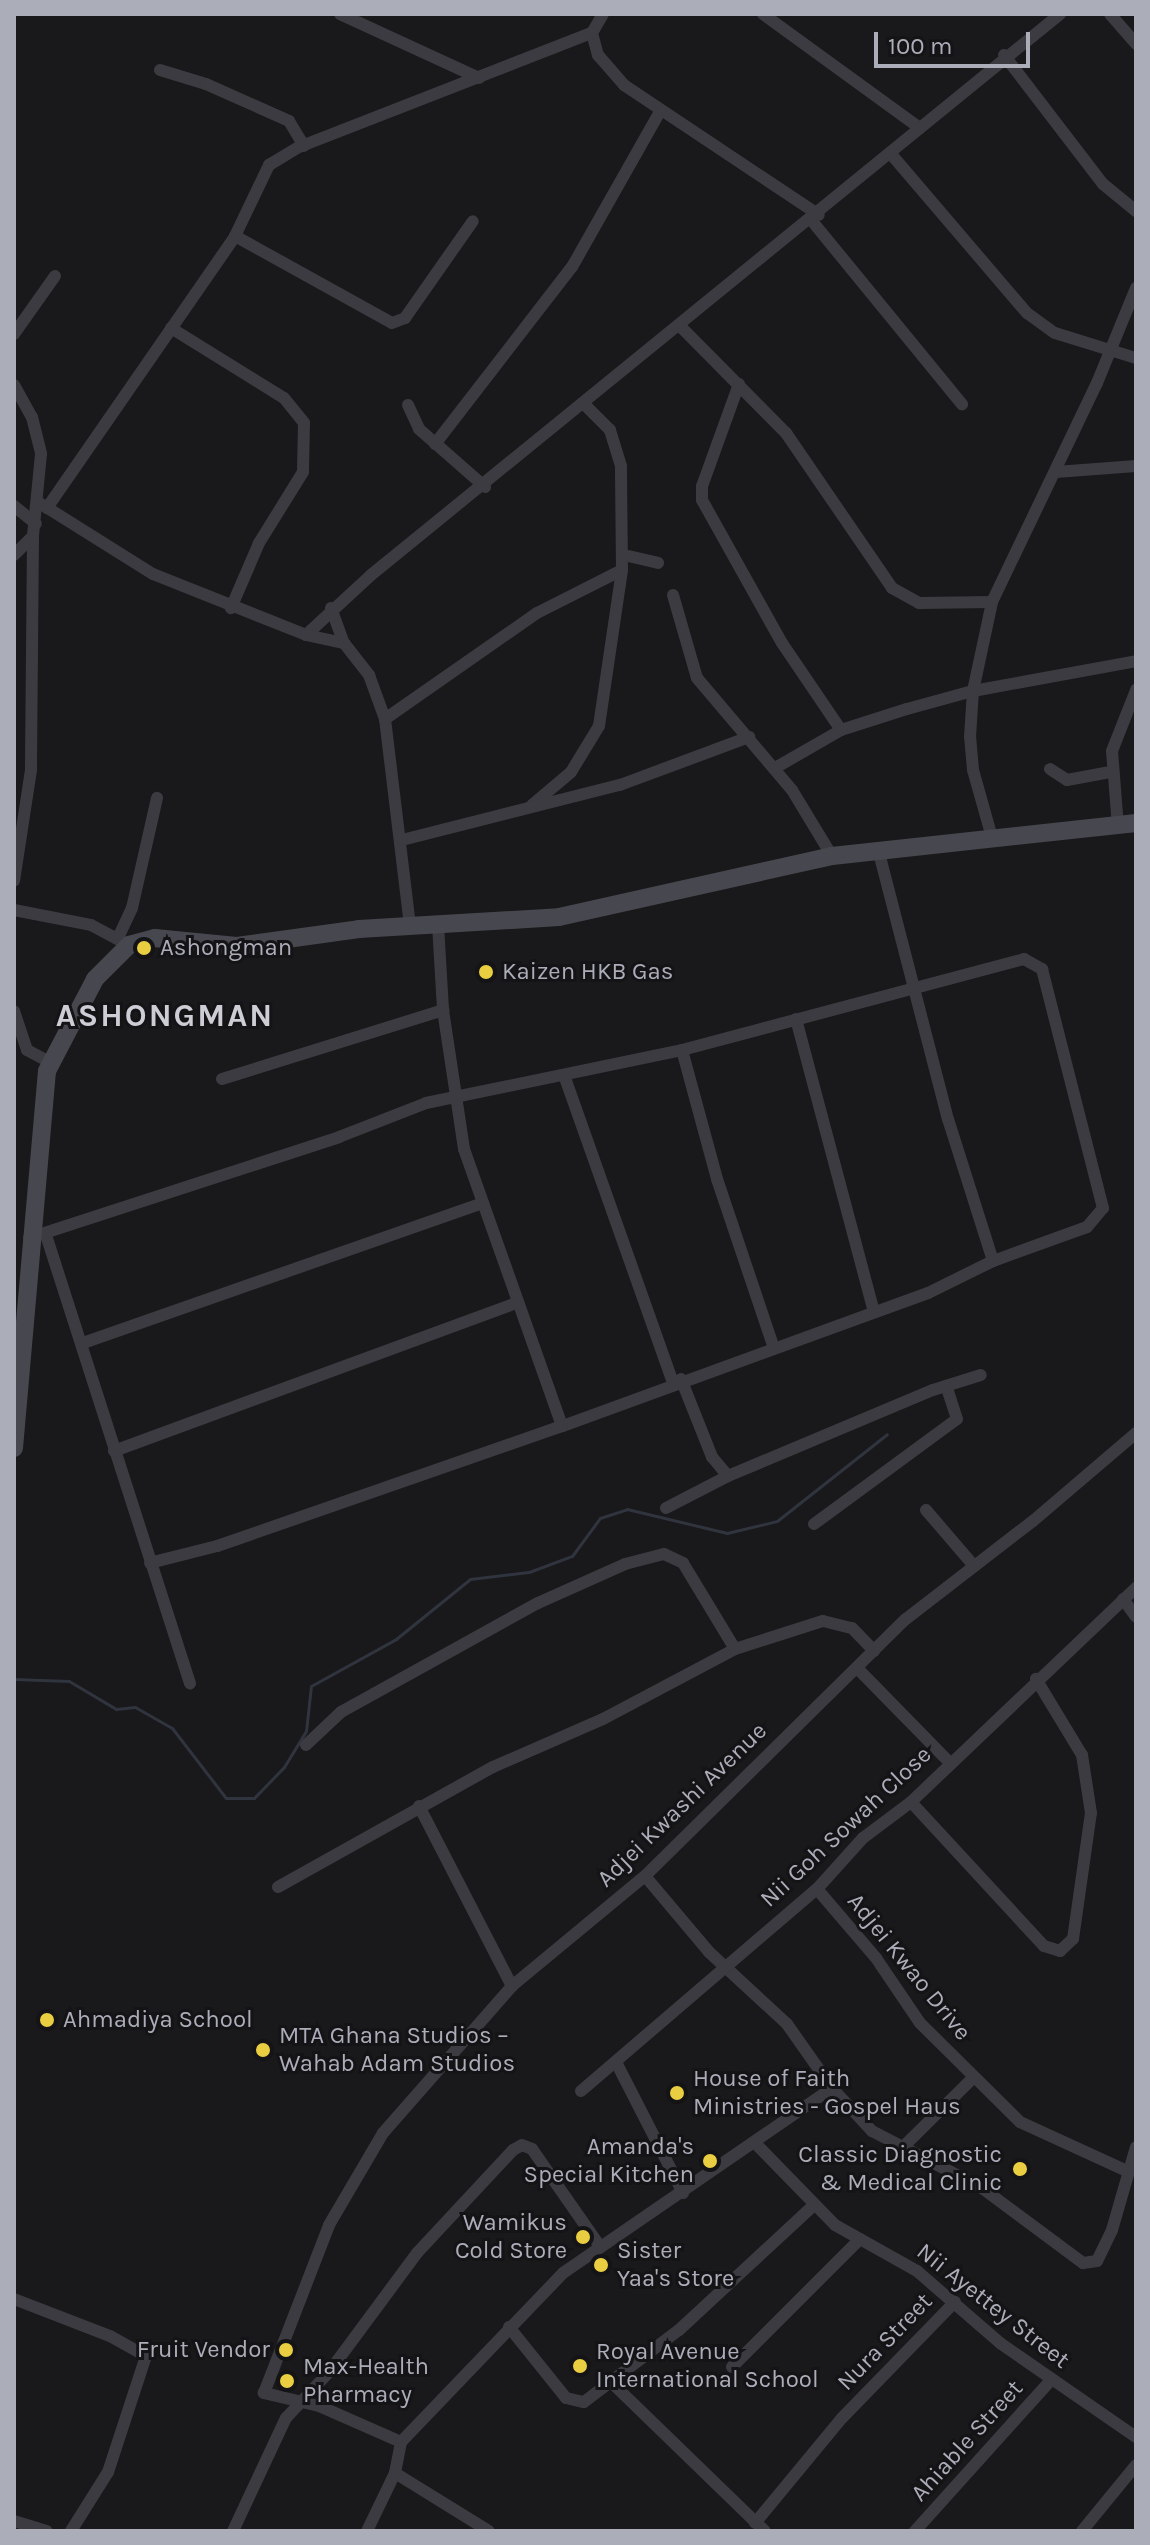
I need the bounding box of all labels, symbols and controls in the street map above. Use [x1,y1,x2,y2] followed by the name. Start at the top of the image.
[878,16,1034,66] scale bar
[888,32,953,60] text: 100 m
[160,934,292,962] place label: Ashongman
[135,939,153,957] marker: Ashongman
[502,958,673,986] place label: Kaizen HKB Gas
[477,963,495,981] marker: Kaizen HKB Gas
[56,997,274,1035] district label: ASHONGMAN
[591,1717,773,1893] street label: Adjei Kwashi Avenue
[755,1740,937,1914] street label: Nii Goh Sowah Close
[841,1888,977,2046] street label: Adjei Kwao Drive
[63,2006,253,2034] place label: Ahmadiya School
[38,2011,56,2029] marker: Ahmadiya School
[279,2022,515,2078] place label: MTA Ghana Studios – Wahab Adam Studios
[254,2041,272,2059] marker: MTA Ghana Studios – Wahab Adam Studios
[693,2065,961,2121] place label: House of Faith Ministries - Gospel Haus
[668,2084,686,2102] marker: House of Faith Ministries - Gospel Haus
[524,2133,694,2189] place label: Amanda's Special Kitchen
[798,2141,1002,2197] place label: Classic Diagnostic & Medical Clinic
[701,2152,719,2170] marker: Amanda's Special Kitchen
[1009,2158,1031,2180] marker: Classic Diagnostic & Medical Clinic
[455,2209,567,2265] place label: Wamikus Cold Store
[574,2228,592,2246] marker: Wamikus Cold Store
[617,2237,734,2293] place label: Sister Yaa's Store
[911,2237,1075,2375] street label: Nii Ayettey Street
[592,2256,610,2274] marker: Sister Yaa's Store
[831,2287,939,2397] street label: Nura Street
[137,2336,270,2364] place label: Fruit Vendor
[596,2338,819,2394] place label: Royal Avenue International School
[277,2341,295,2359] marker: Fruit Vendor
[303,2353,429,2409] place label: Max-Health Pharmacy
[571,2357,589,2375] marker: Royal Avenue International School
[278,2372,296,2390] marker: Max-Health Pharmacy
[905,2374,1029,2508] street label: Ahiable Street

